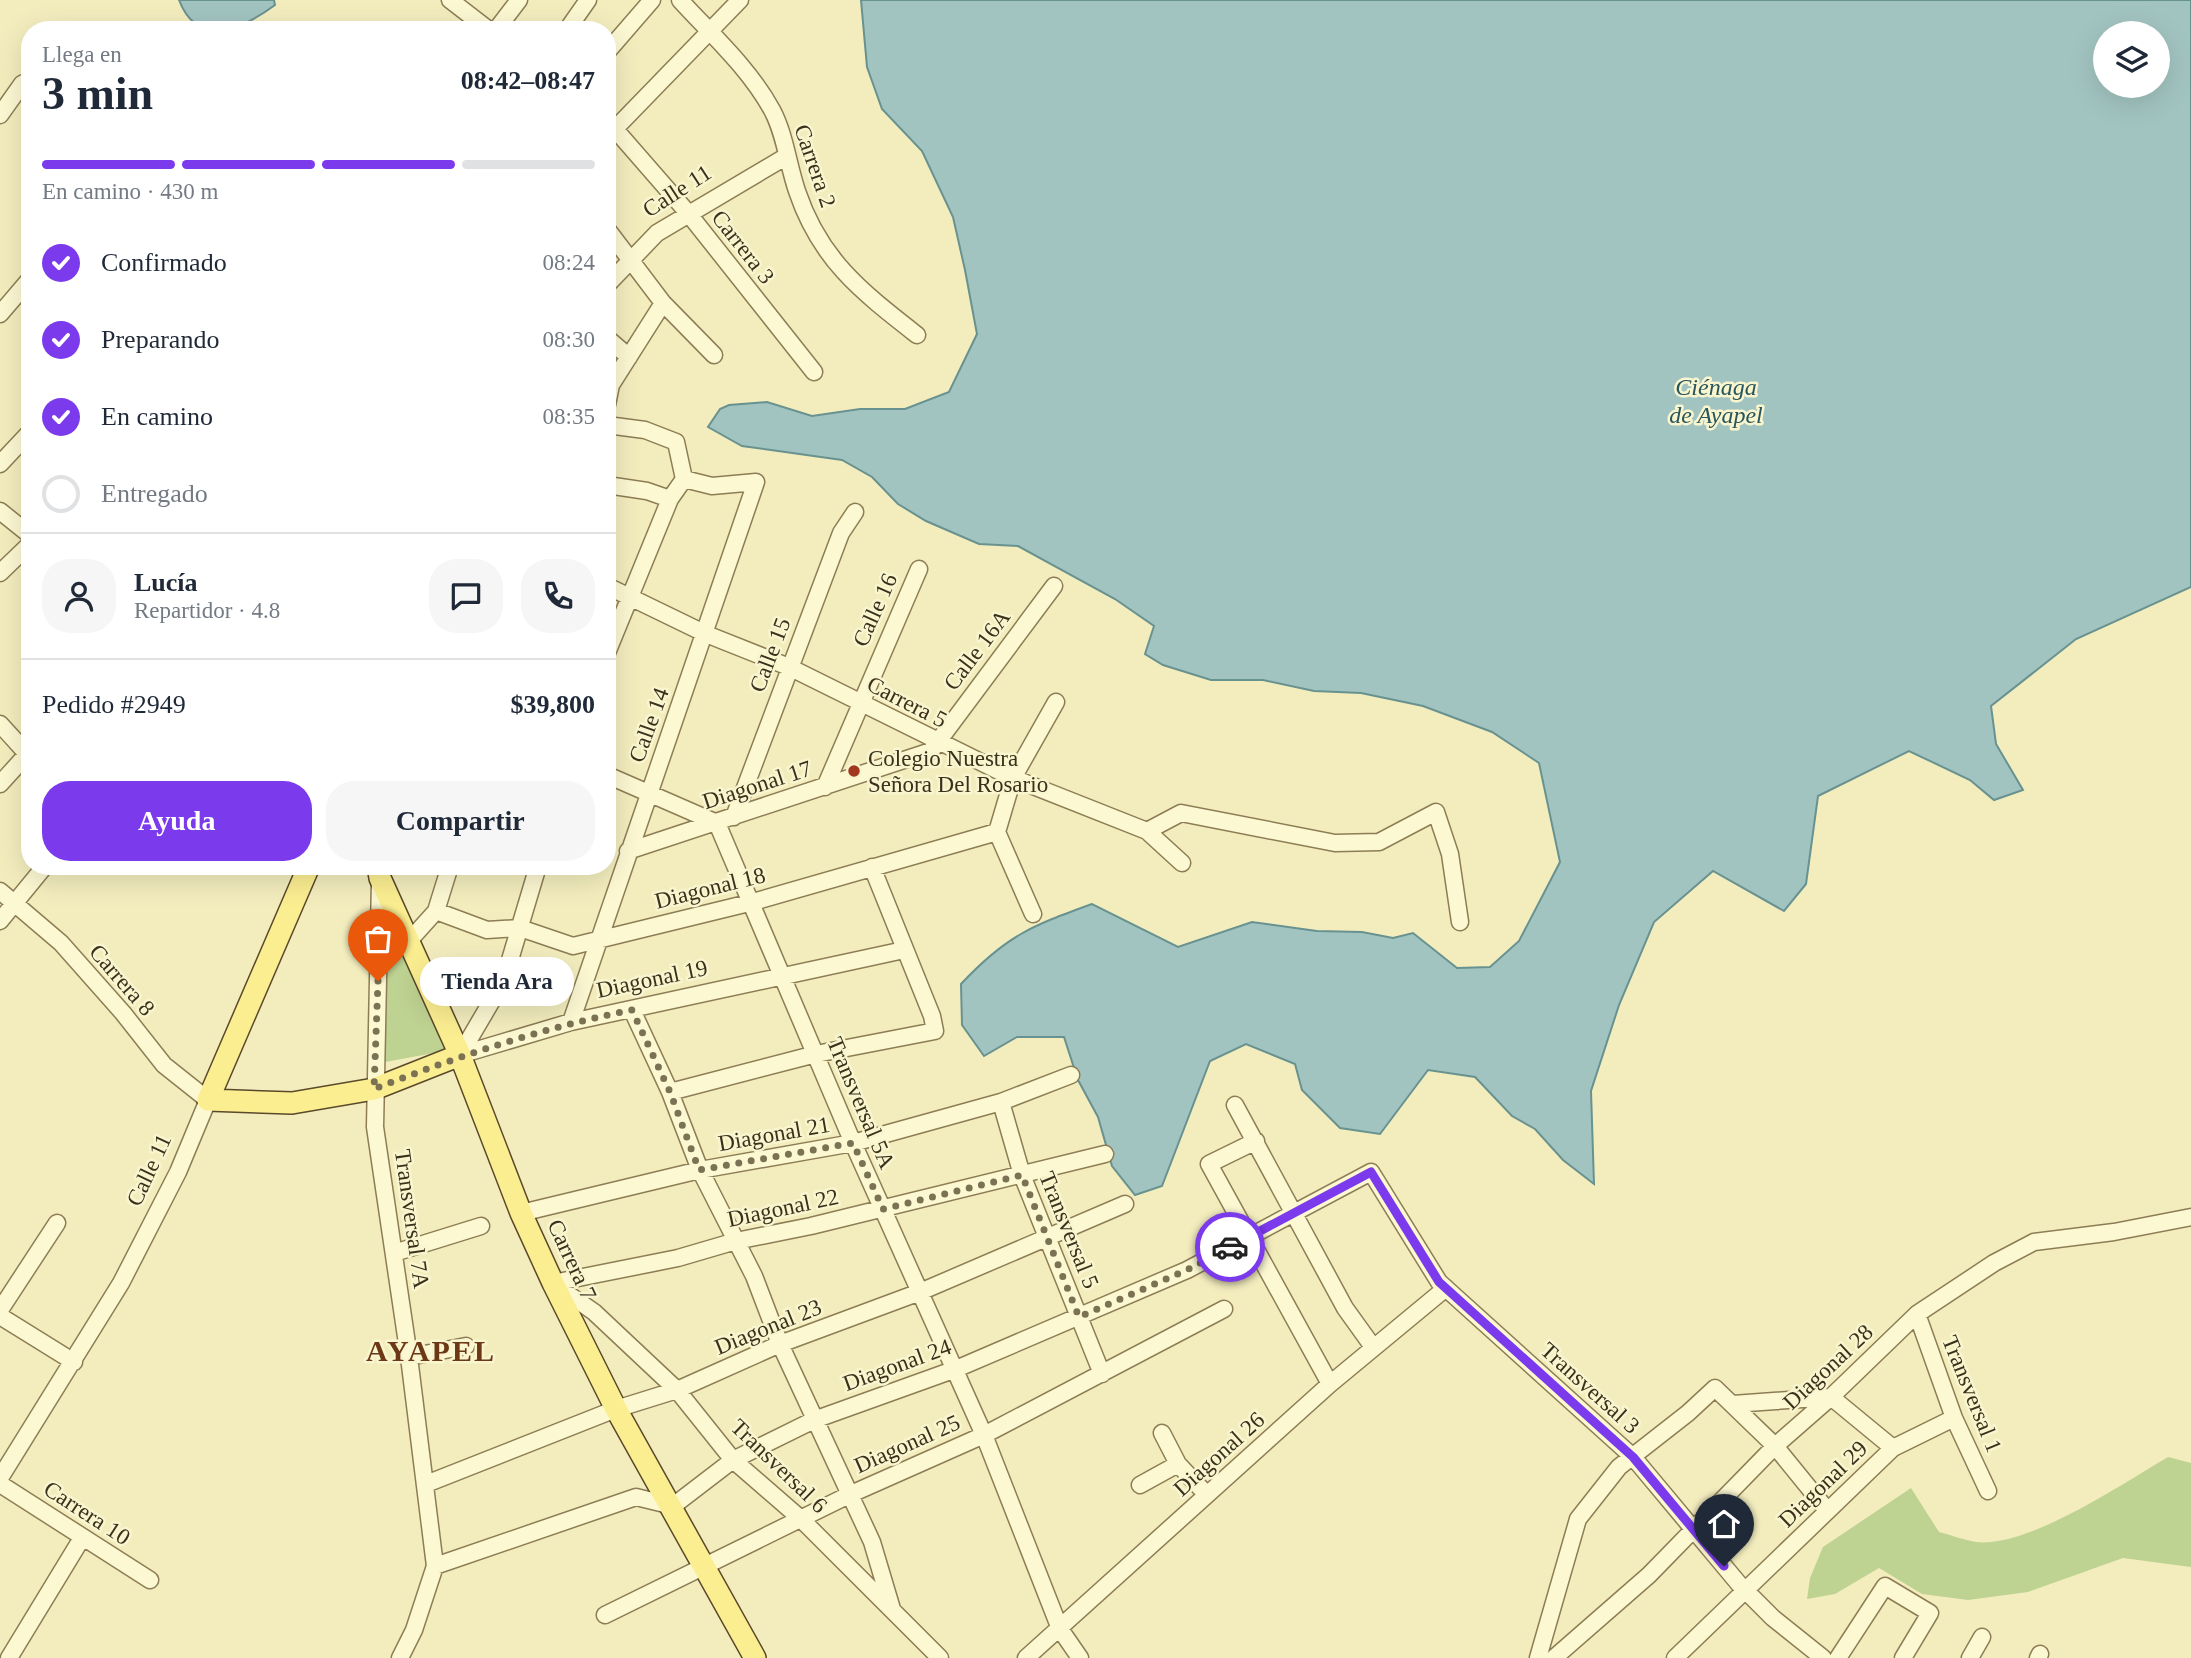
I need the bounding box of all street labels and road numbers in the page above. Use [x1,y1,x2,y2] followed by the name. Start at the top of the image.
[789,121,841,211] street label: Carrera 2
[638,160,716,222] street label: Calle 11
[707,205,779,289] street label: Carrera 3
[848,570,902,650] street label: Calle 16
[939,605,1015,695] street label: Calle 16A
[744,614,796,696] street label: Calle 15
[863,671,951,733] street label: Carrera 5
[624,684,674,766] street label: Calle 14
[699,756,815,814] street label: Diagonal 17
[652,862,768,914] street label: Diagonal 18
[84,939,160,1021] street label: Carrera 8
[594,955,710,1003] street label: Diagonal 19
[822,1034,900,1173] street label: Transversal 5A
[716,1112,832,1156] street label: Diagonal 21
[122,1130,176,1210] street label: Calle 11
[390,1148,434,1291] street label: Transversal 7A
[1034,1168,1104,1292] street label: Transversal 5
[725,1184,841,1232] street label: Diagonal 22
[542,1216,602,1304] street label: Carrera 7
[711,1294,825,1360] street label: Diagonal 23
[1778,1319,1878,1415] street label: Diagonal 28
[1937,1332,2007,1456] street label: Transversal 1
[840,1334,955,1396] street label: Diagonal 24
[1536,1337,1644,1439] street label: Transversal 3
[1169,1407,1269,1501] street label: Diagonal 26
[850,1410,964,1478] street label: Diagonal 25
[726,1414,832,1518] street label: Transversal 6
[1774,1436,1872,1532] street label: Diagonal 29
[39,1476,135,1550] street label: Carrera 10

